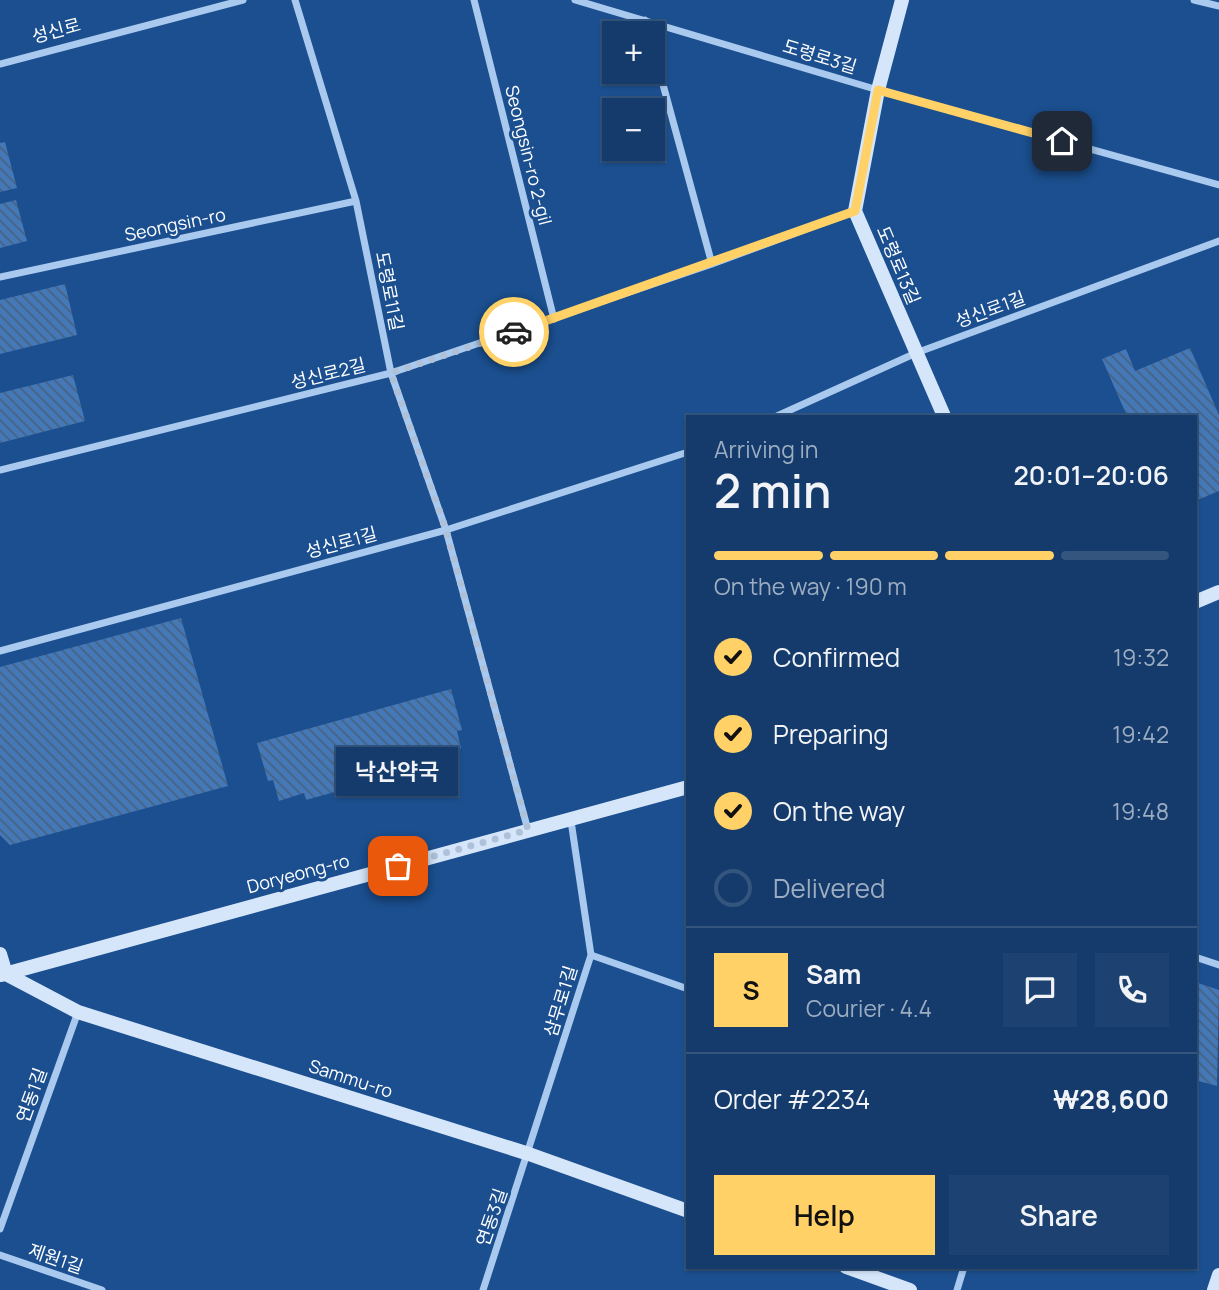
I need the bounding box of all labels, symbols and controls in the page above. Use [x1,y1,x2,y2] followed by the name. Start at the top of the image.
[29,12,83,48] street label: 성신로
[602,21,665,161] map controls
[602,21,665,84] button: +
[780,33,860,79] street label: 도령로3길
[500,83,558,227] street label: Seongsin-ro 2-gil
[602,98,665,161] button: −
[1032,111,1092,171] pin
[1043,122,1081,160] icon: home
[122,202,228,246] street label: Seongsin-ro
[872,222,926,308] street label: 도령로13길
[371,249,409,333] street label: 도령로11길
[951,285,1029,333] street label: 성신로1길
[479,297,549,367] courier
[495,313,533,351] icon: car
[288,352,368,394] street label: 성신로2길
[714,433,819,465] text: Arriving in
[1013,457,1169,493] text: 20:01–20:06
[714,459,831,522] text: 2 min
[303,521,379,563] street label: 성신로1길
[714,570,907,602] text: On the way · 190 m
[714,638,752,676] icon: check
[773,639,900,675] text: Confirmed
[1113,641,1169,673] text: 19:32
[714,715,752,753] icon: check
[773,716,889,752] text: Preparing
[1112,718,1169,750] text: 19:42
[337,747,459,796] callout: 낙산약국
[355,755,439,787] text: 낙산약국
[714,792,752,830] icon: check
[773,793,905,829] text: On the way
[1112,795,1169,827] text: 19:48
[368,836,428,896] pin
[379,847,417,885] icon: bag
[244,848,352,898] street label: Doryeong-ro
[773,870,885,906] text: Delivered
[1003,953,1077,1027] button: chat
[1095,953,1169,1027] button: phone
[806,956,861,992] text: Sam
[538,962,582,1040] street label: 삼무로1길
[742,972,760,1008] text: S
[806,992,932,1024] text: Courier · 4.4
[306,1053,396,1103] street label: Sammu-ro
[10,1064,52,1126] street label: 연동1길
[714,1081,870,1117] text: Order #2234
[1053,1081,1169,1117] text: ₩28,600
[714,1175,935,1255] button: Help
[949,1175,1169,1255] button: Share
[470,1185,512,1249] street label: 연동3길
[25,1237,87,1279] street label: 제원1길

